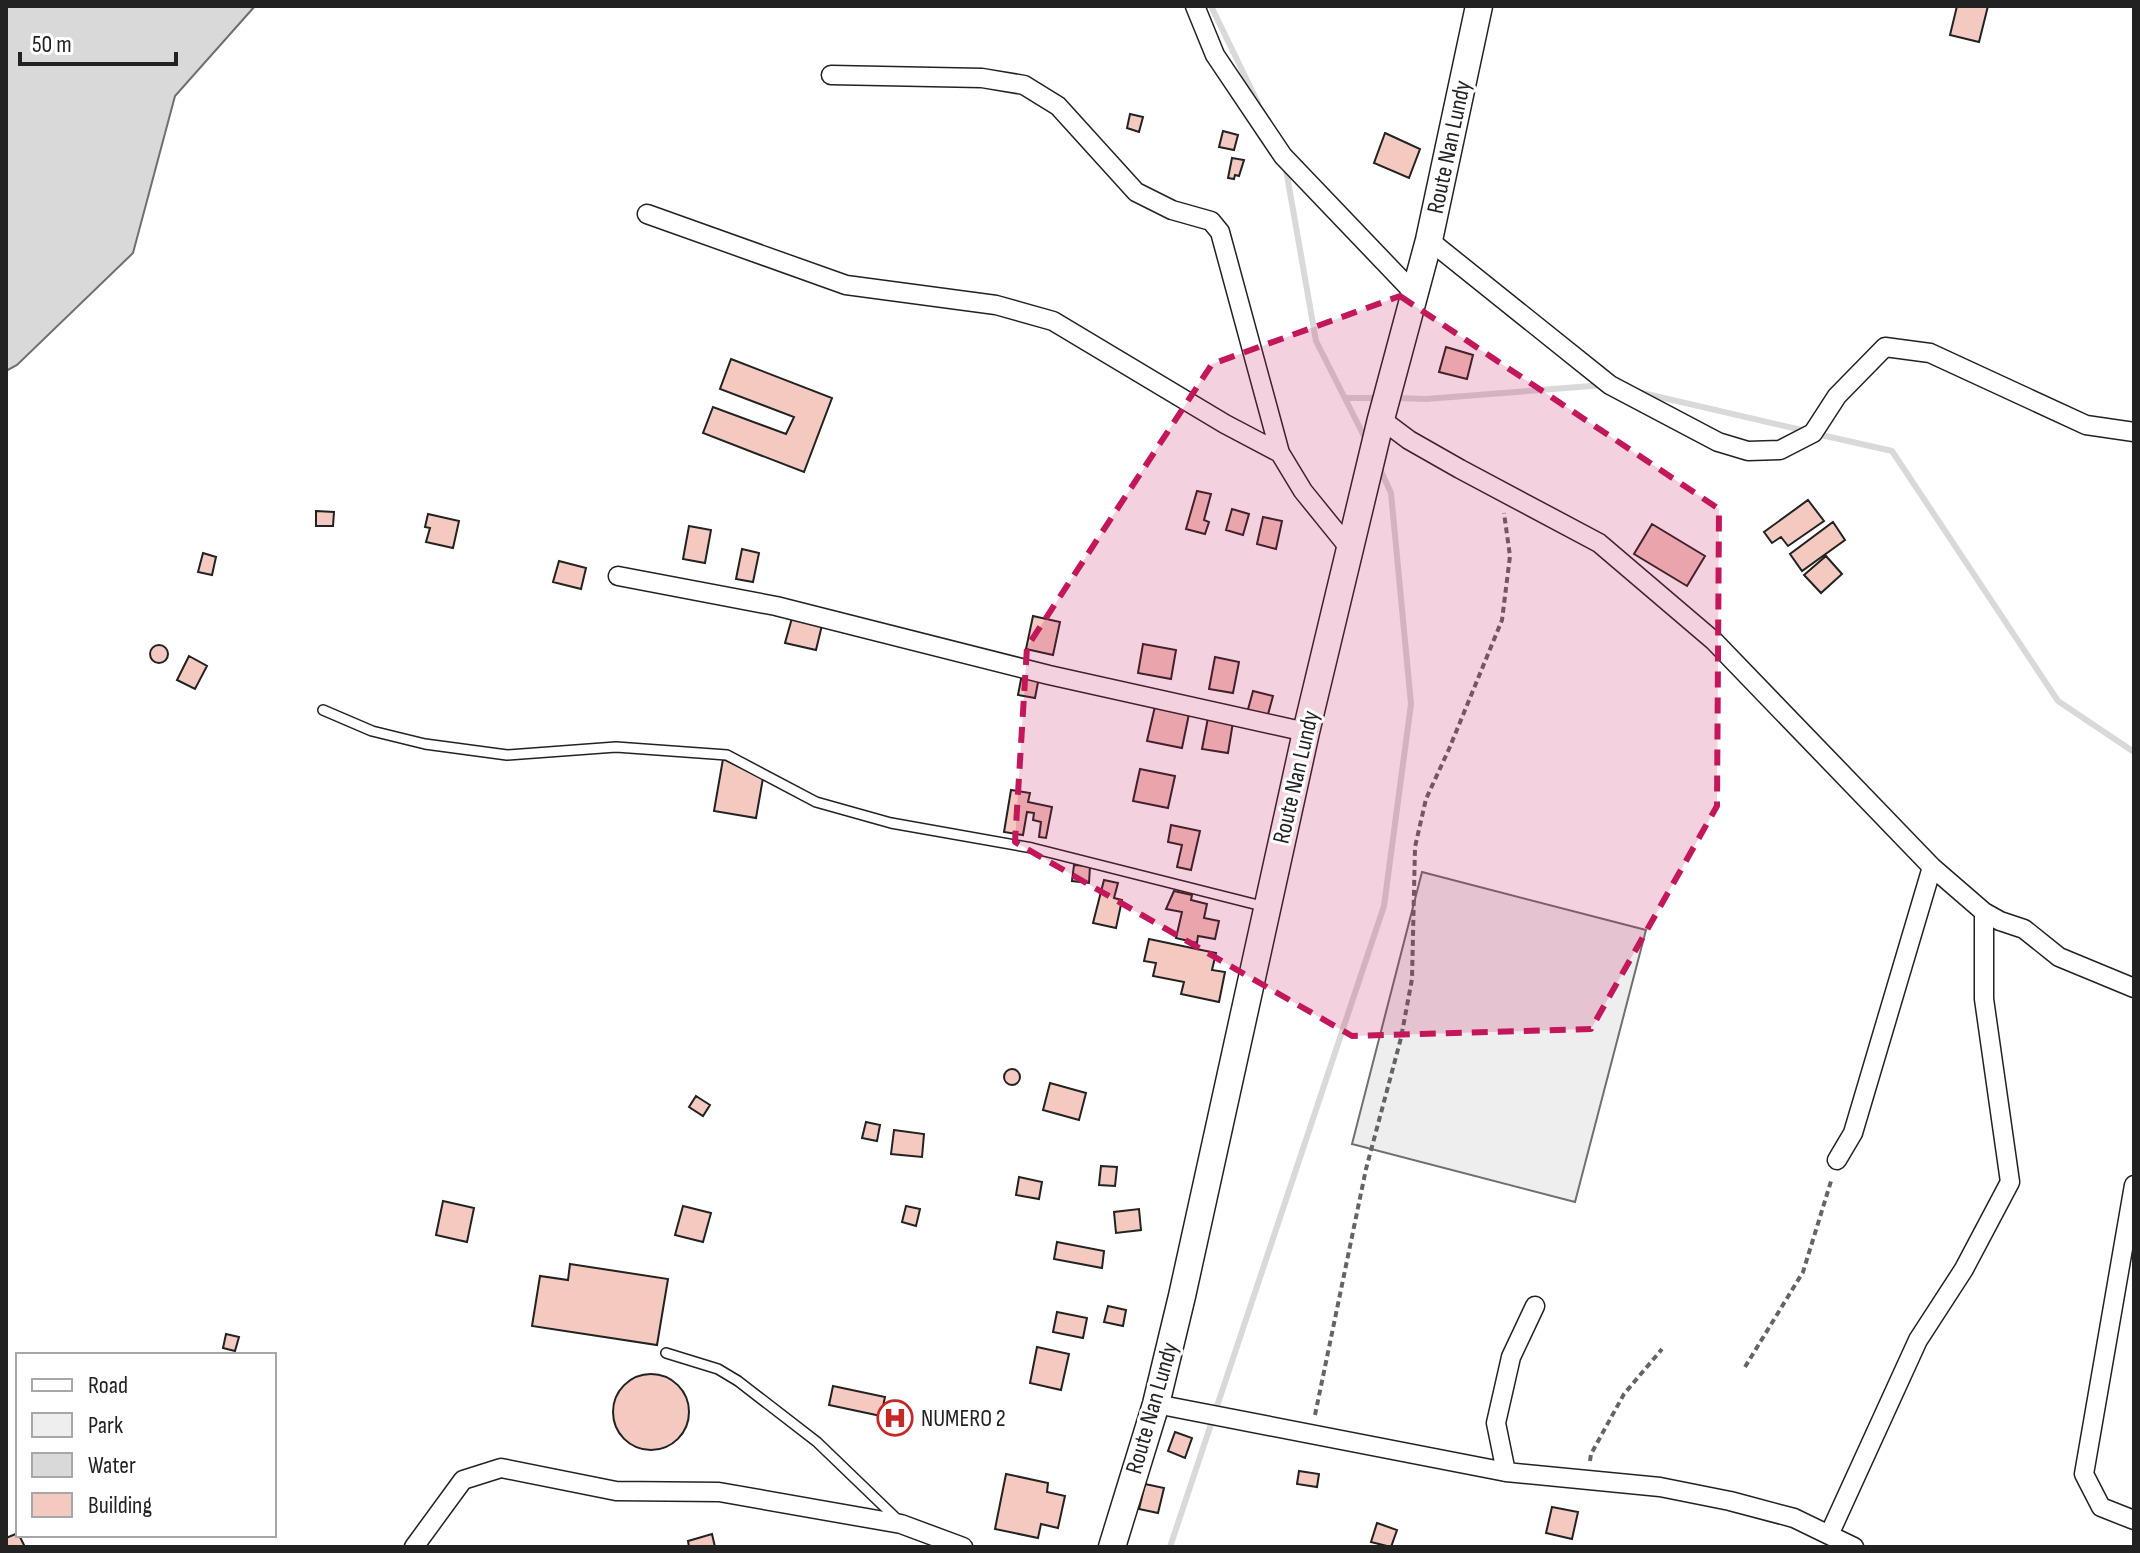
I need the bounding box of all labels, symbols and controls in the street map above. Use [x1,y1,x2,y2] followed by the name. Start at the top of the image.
[20,16,176,66] scale bar
[32,30,72,59] text: 50 m
[1421,78,1477,216] street label: Route Nan Lundy
[1267,708,1325,846] street label: Route Nan Lundy
[1119,1339,1185,1477] street label: Route Nan Lundy
[16,1353,276,1537] legend
[88,1371,128,1400] text: Road
[876,1399,914,1437] hospital icon: NUMERO 2
[921,1404,1006,1433] place label: NUMERO 2
[88,1411,123,1440] text: Park
[88,1451,136,1480] text: Water
[88,1491,152,1520] text: Building

